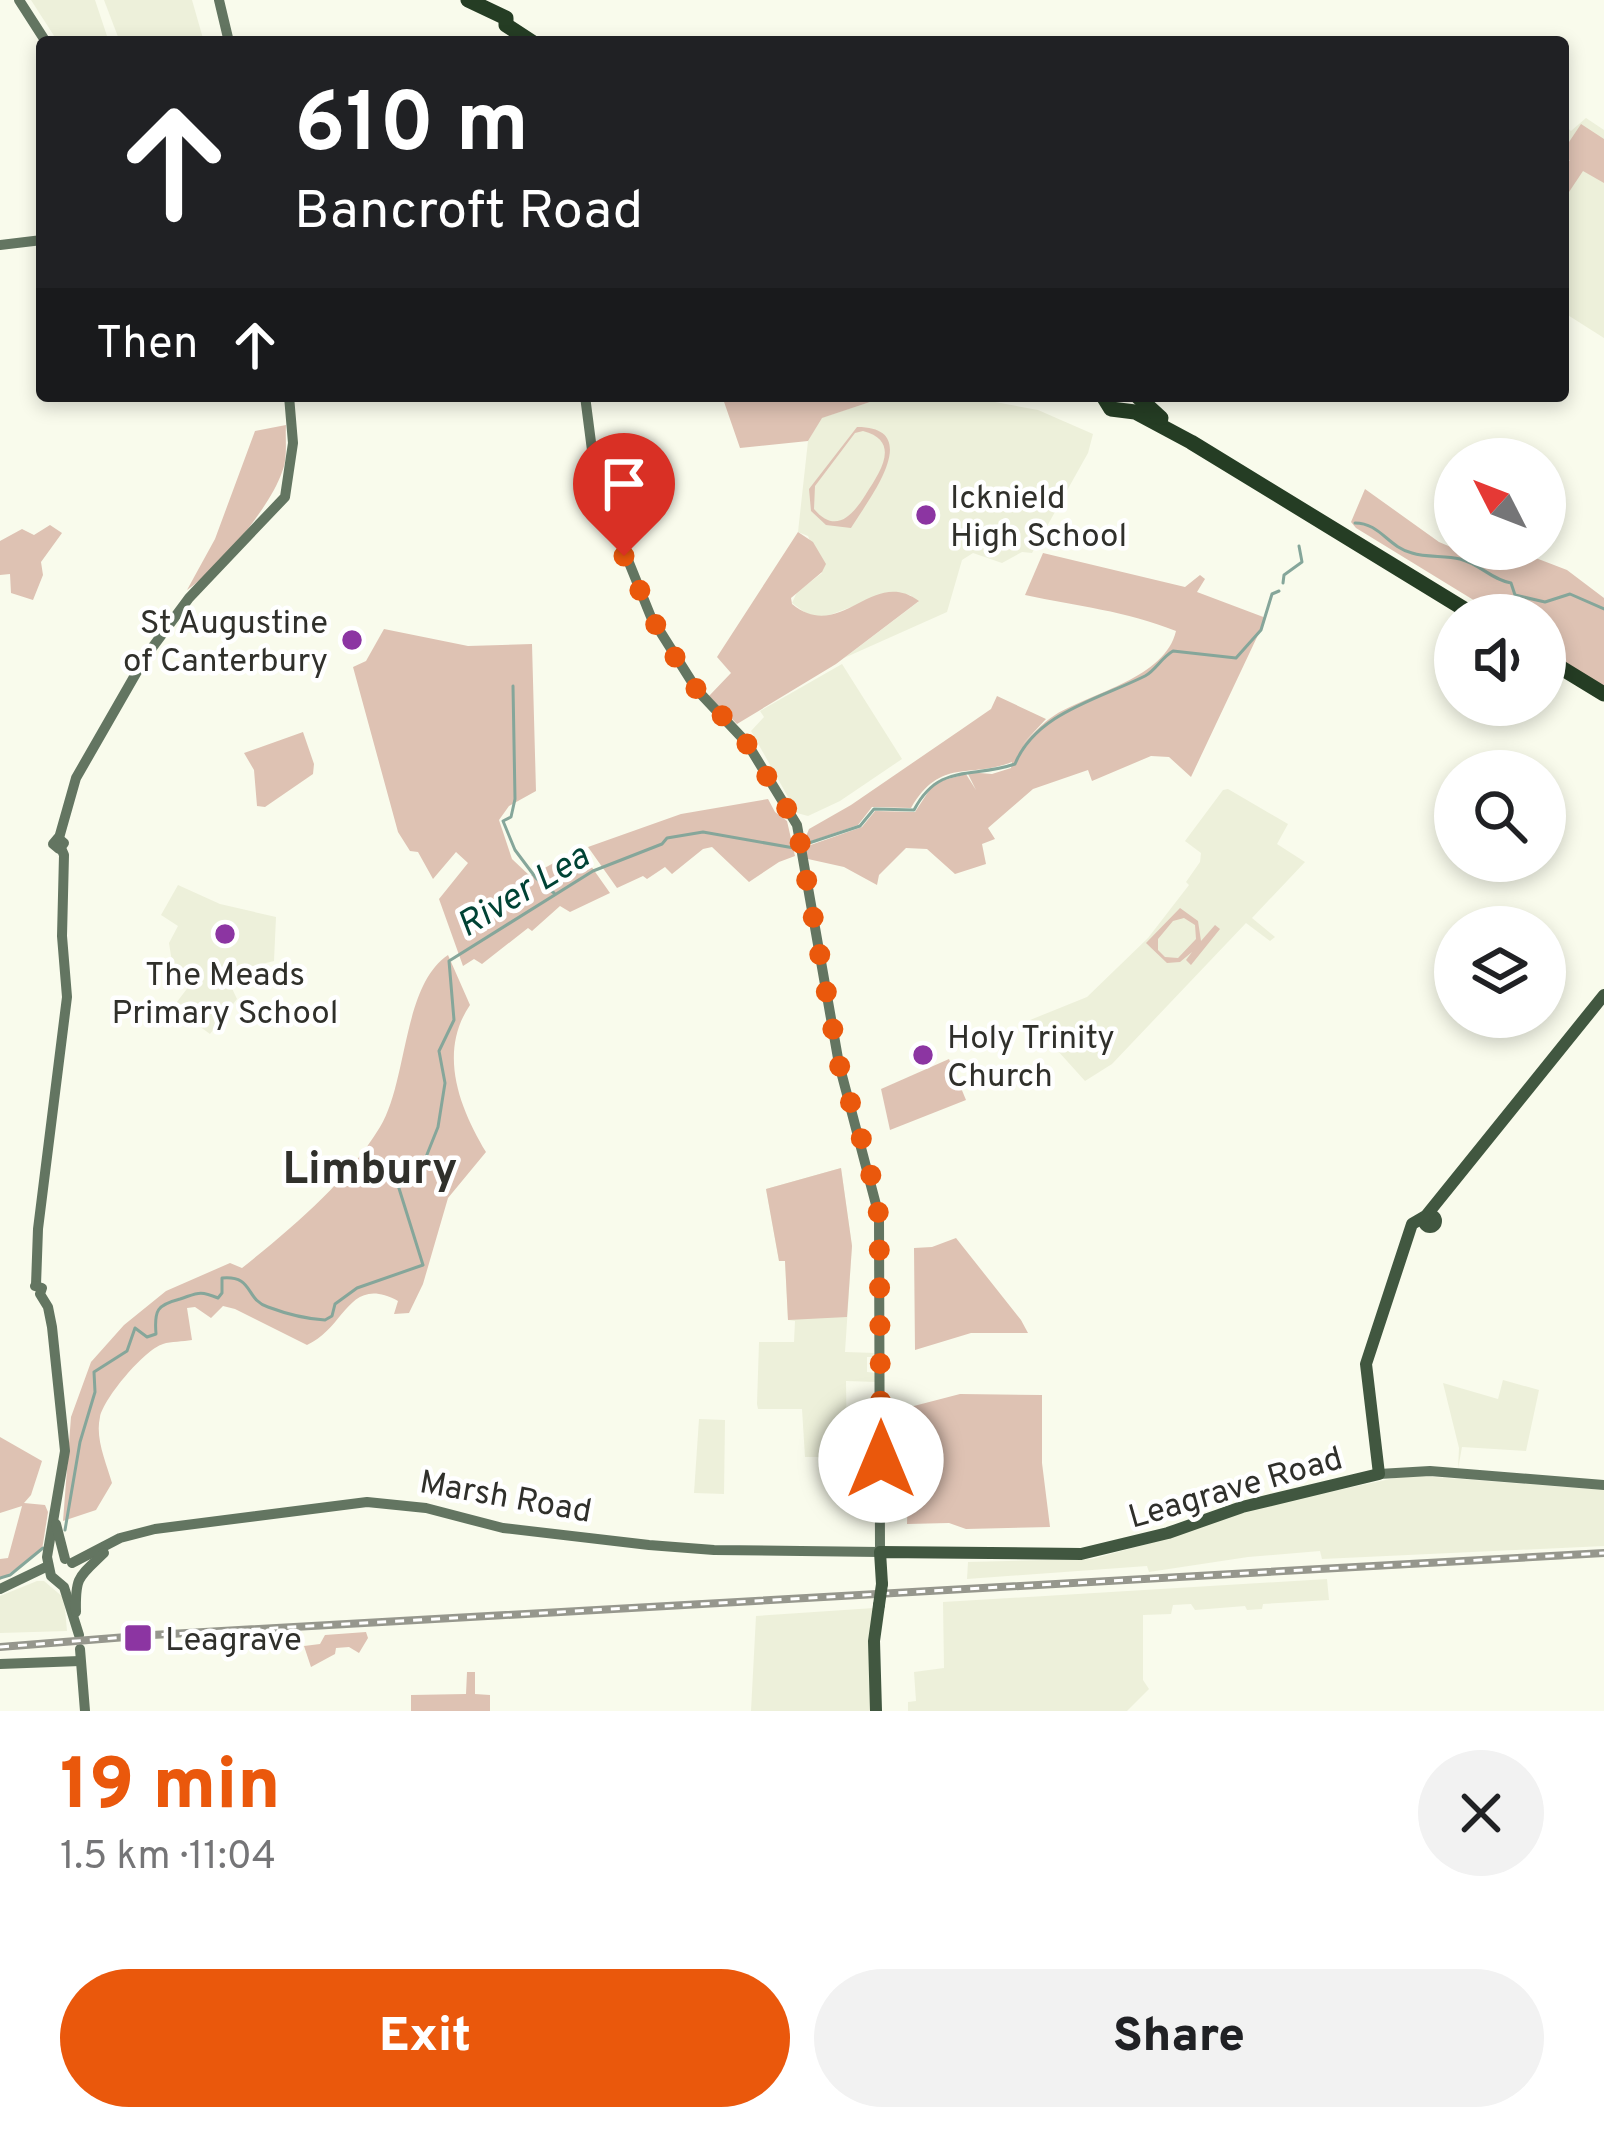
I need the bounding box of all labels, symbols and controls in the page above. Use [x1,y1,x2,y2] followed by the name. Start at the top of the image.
[294,75,529,181] text: 610 m
[96,84,252,240] icon: ahead
[294,179,643,248] text: Bancroft Road
[222,312,288,378] icon: ahead
[96,317,198,374] text: Then
[573,433,675,556] pin
[1434,438,1566,570] north arrow
[1434,438,1566,1038] map controls
[591,451,657,517] icon: arrive
[950,479,1127,559] place label: Icknield High School
[913,502,939,528] marker: Icknield High School
[1434,594,1566,726] button: sound
[123,604,328,684] place label: St Augustine of Canterbury
[339,627,365,653] marker: St Augustine of Canterbury
[1434,750,1566,882] button: search
[450,835,599,950] water label: River Lea
[1434,906,1566,1038] button: layers
[212,921,238,947] marker: The Meads Primary School
[112,956,338,1036] place label: The Meads Primary School
[947,1019,1115,1099] place label: Holy Trinity Church
[910,1042,936,1068] marker: Holy Trinity Church
[283,1143,457,1200] district label: Limbury
[818,1397,944,1523] position arrow
[1124,1439,1348,1540] street label: Leagrave Road
[416,1463,595,1535] street label: Marsh Road
[165,1621,302,1663] place label: Leagrave
[122,1622,154,1654] marker: Leagrave
[60,1743,281,1835] text: 19 min
[1418,1750,1544,1876] button: close
[60,1834,276,1883] text: 1.5 km · 11:04
[60,1969,790,2107] button: Exit
[814,1969,1544,2107] button: Share

